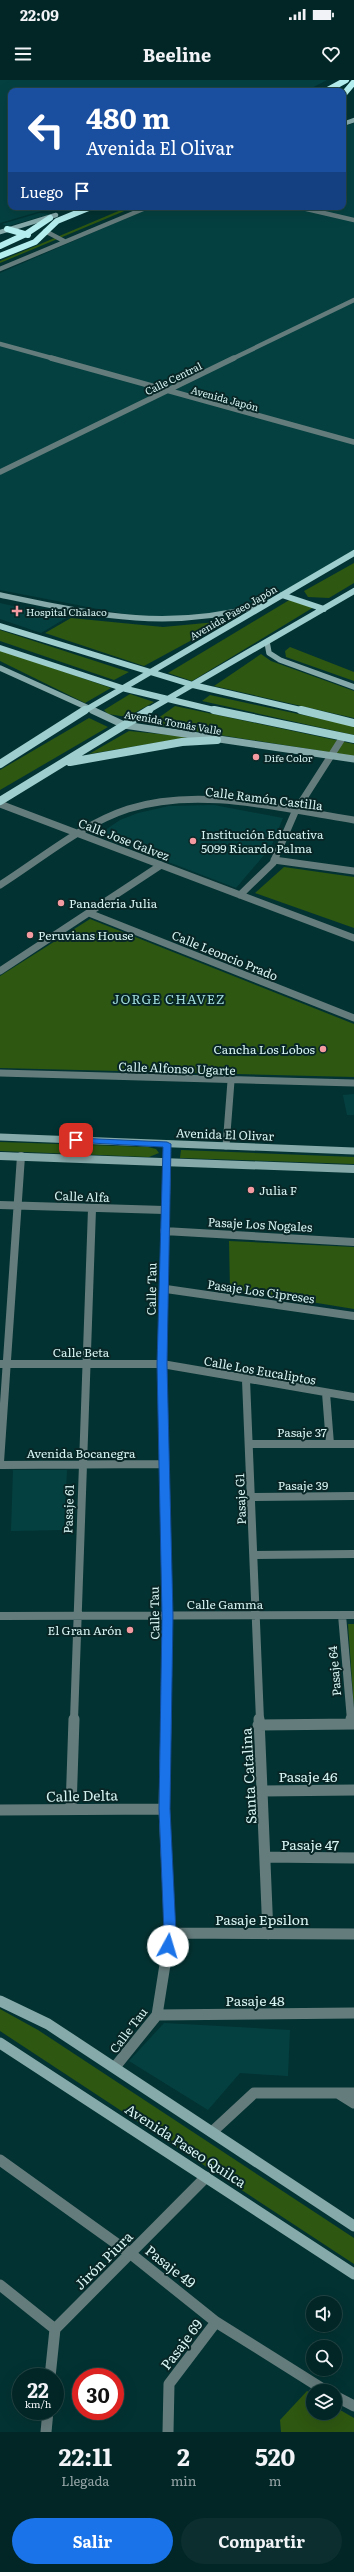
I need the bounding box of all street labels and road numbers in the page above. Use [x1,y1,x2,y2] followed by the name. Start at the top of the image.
[142,357,205,398] street label: Calle Central
[189,382,261,414] street label: Avenida Japón
[187,581,280,643] street label: Avenida Paseo Japón
[123,706,223,738] street label: Avenida Tomás Valle
[204,782,324,814] street label: Calle Ramón Castilla
[76,813,172,865] street label: Calle Jose Galvez
[169,926,281,984] street label: Calle Leoncio Prado
[118,1057,236,1079] street label: Calle Alfonso Ugarte
[176,1123,275,1145] street label: Avenida El Olivar
[54,1186,110,1206] street label: Calle Alfa
[207,1212,313,1236] street label: Pasaje Los Nogales
[142,1262,160,1316] street label: Calle Tau
[206,1275,316,1308] street label: Pasaje Los Cipreses
[53,1343,110,1361] street label: Calle Beta
[203,1351,318,1389] street label: Calle Los Eucaliptos
[277,1423,327,1441] street label: Pasaje 37
[26,1444,136,1462] street label: Avenida Bocanegra
[230,1473,250,1525] street label: Pasaje G1
[278,1476,328,1494] street label: Pasaje 39
[58,1484,78,1534] street label: Pasaje 61
[145,1586,163,1640] street label: Calle Tau
[187,1595,264,1613] street label: Calle Gamma
[323,1645,345,1697] street label: Pasaje 64
[235,1727,261,1825] street label: Santa Catalina
[278,1766,338,1786] street label: Pasaje 46
[46,1784,119,1806] street label: Calle Delta
[281,1834,339,1854] street label: Pasaje 47
[215,1909,309,1929] street label: Pasaje Epsilon
[225,1990,285,2010] street label: Pasaje 48
[105,2003,151,2057] street label: Calle Tau
[122,2098,251,2192] street label: Avenida Paseo Quilca
[69,2226,137,2294] street label: Jirón Piura
[142,2240,200,2292] street label: Pasaje 49
[155,2315,207,2373] street label: Pasaje 69

